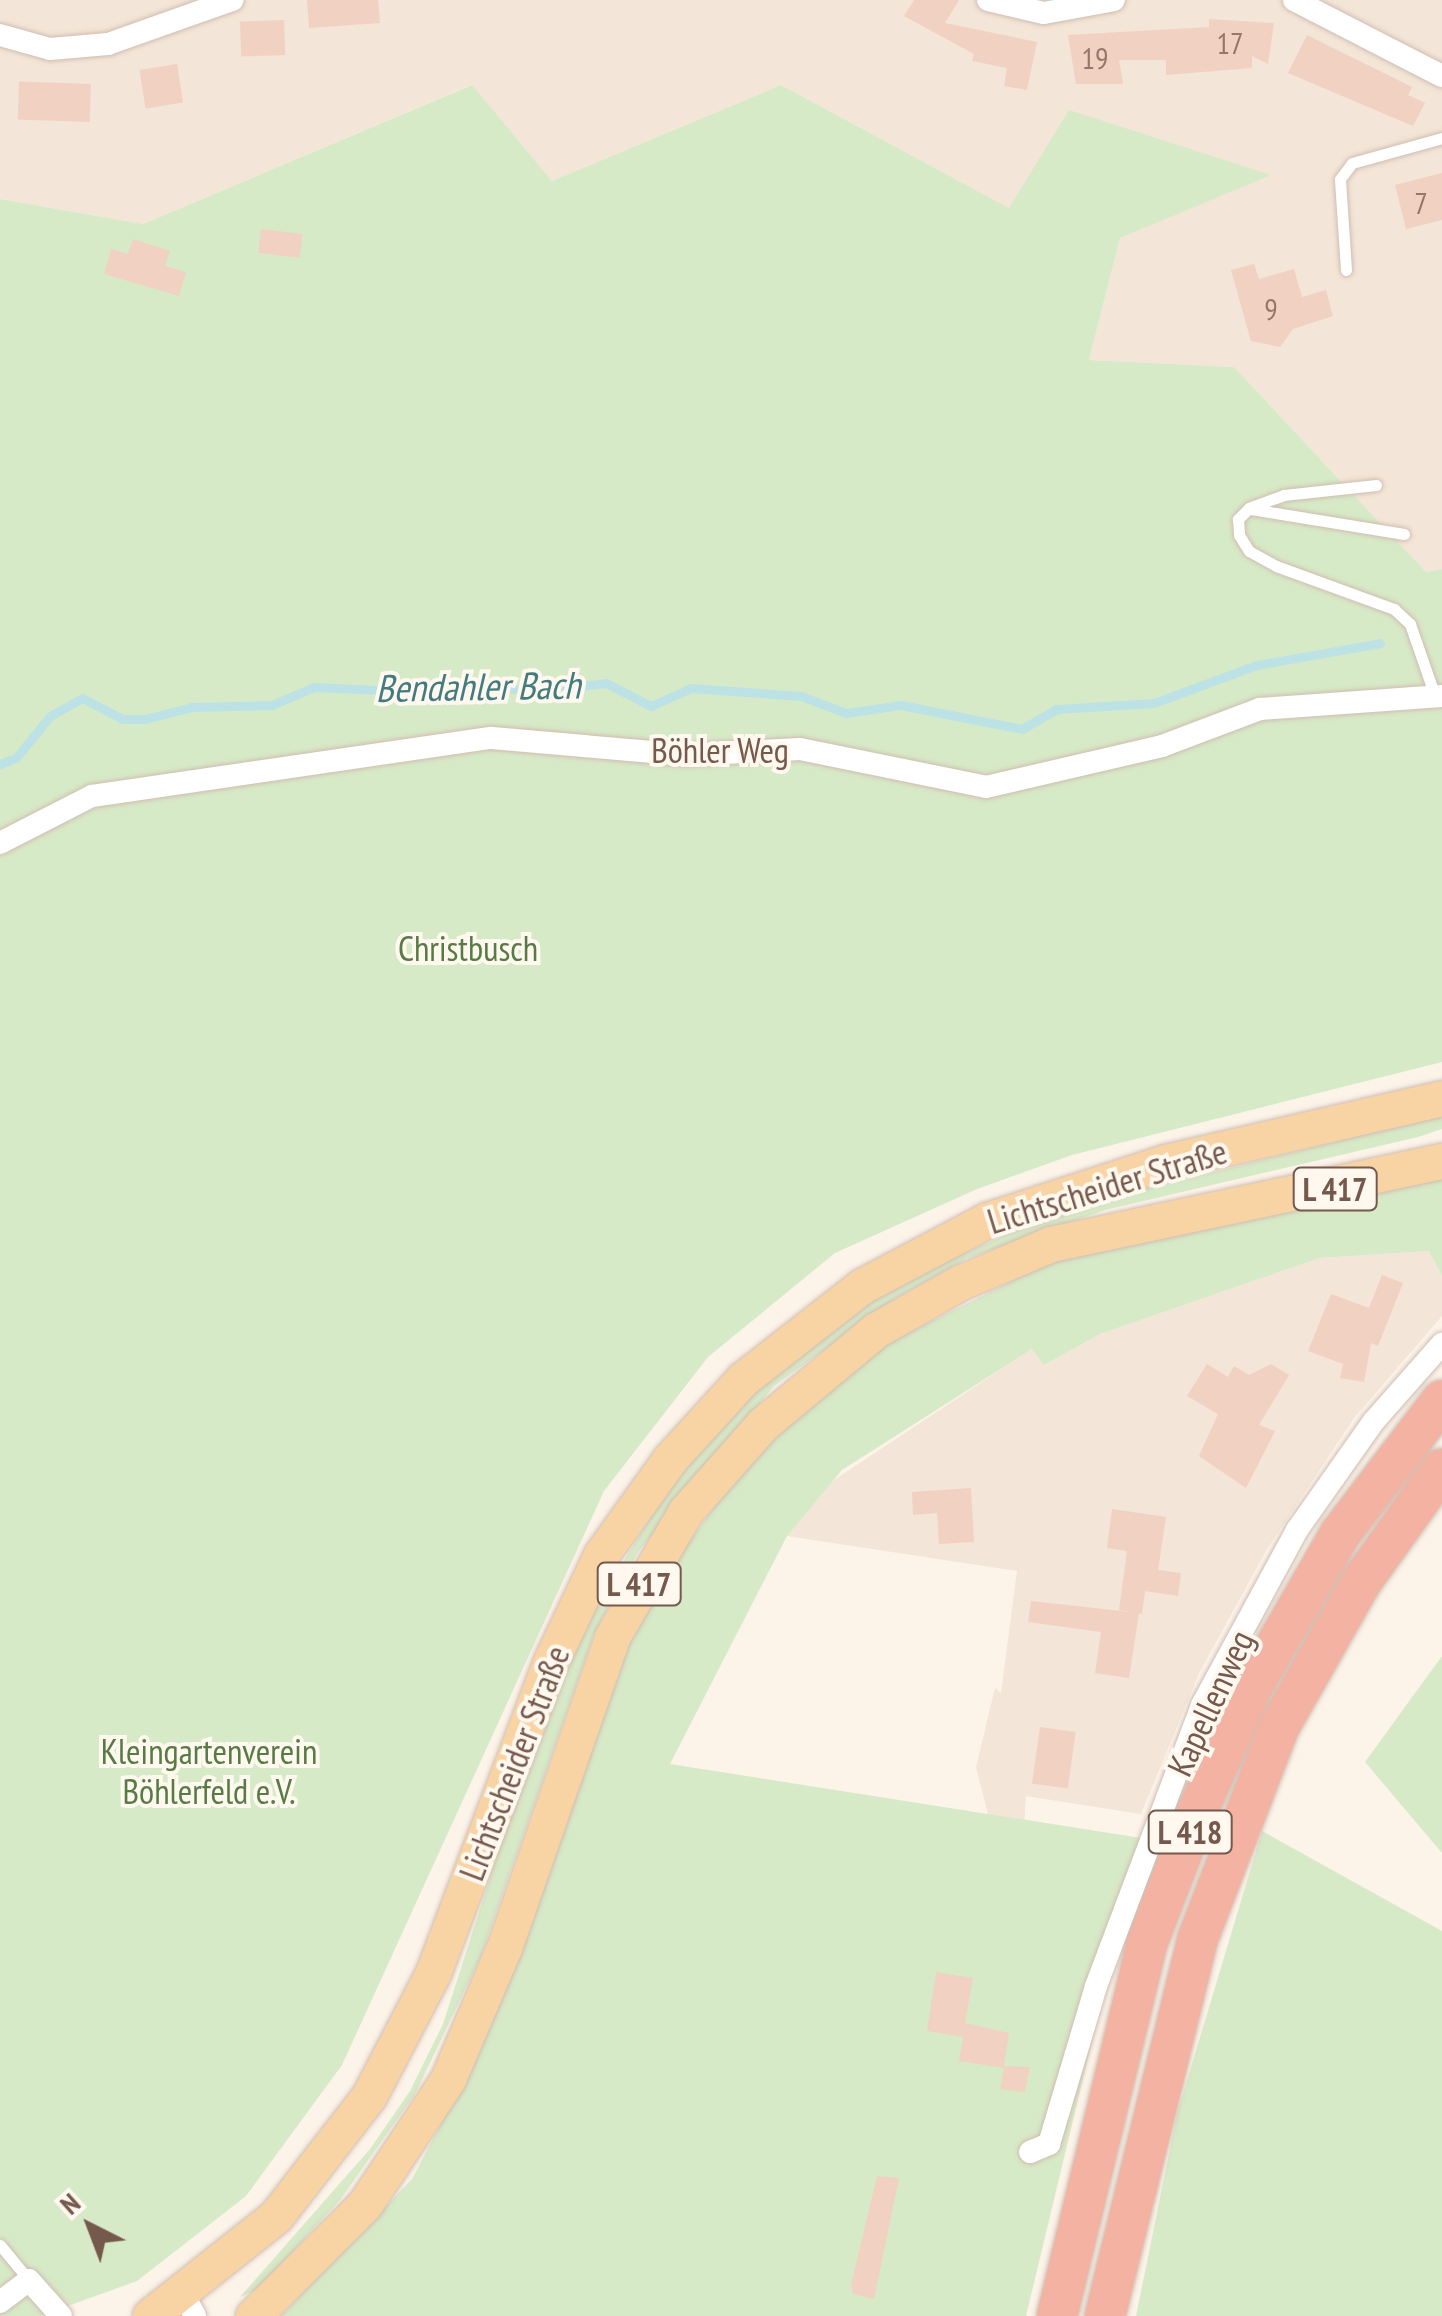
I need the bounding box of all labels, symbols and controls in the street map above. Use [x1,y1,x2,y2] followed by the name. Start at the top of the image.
[1217,25,1243,61] house number: 17
[1082,40,1108,76] house number: 19
[1414,185,1428,221] house number: 7
[1264,291,1278,327] house number: 9
[375,661,581,711] water label: Bendahler Bach
[651,729,789,771] street label: Böhler Weg
[398,927,538,969] park label: Christbusch
[982,1130,1232,1242] street label: Lichtscheider Straße
[1290,1162,1380,1216] road number: L 417
[594,1557,684,1611] road number: L 417
[1158,1623,1262,1783] street label: Kapellenweg
[450,1640,578,1886] street label: Lichtscheider Straße
[101,1730,317,1812] park label: Kleingartenverein Böhlerfeld e.V.
[1145,1805,1235,1859] road number: L 418
[40,2176,140,2276] north arrow
[52,2185,88,2222] text: N

